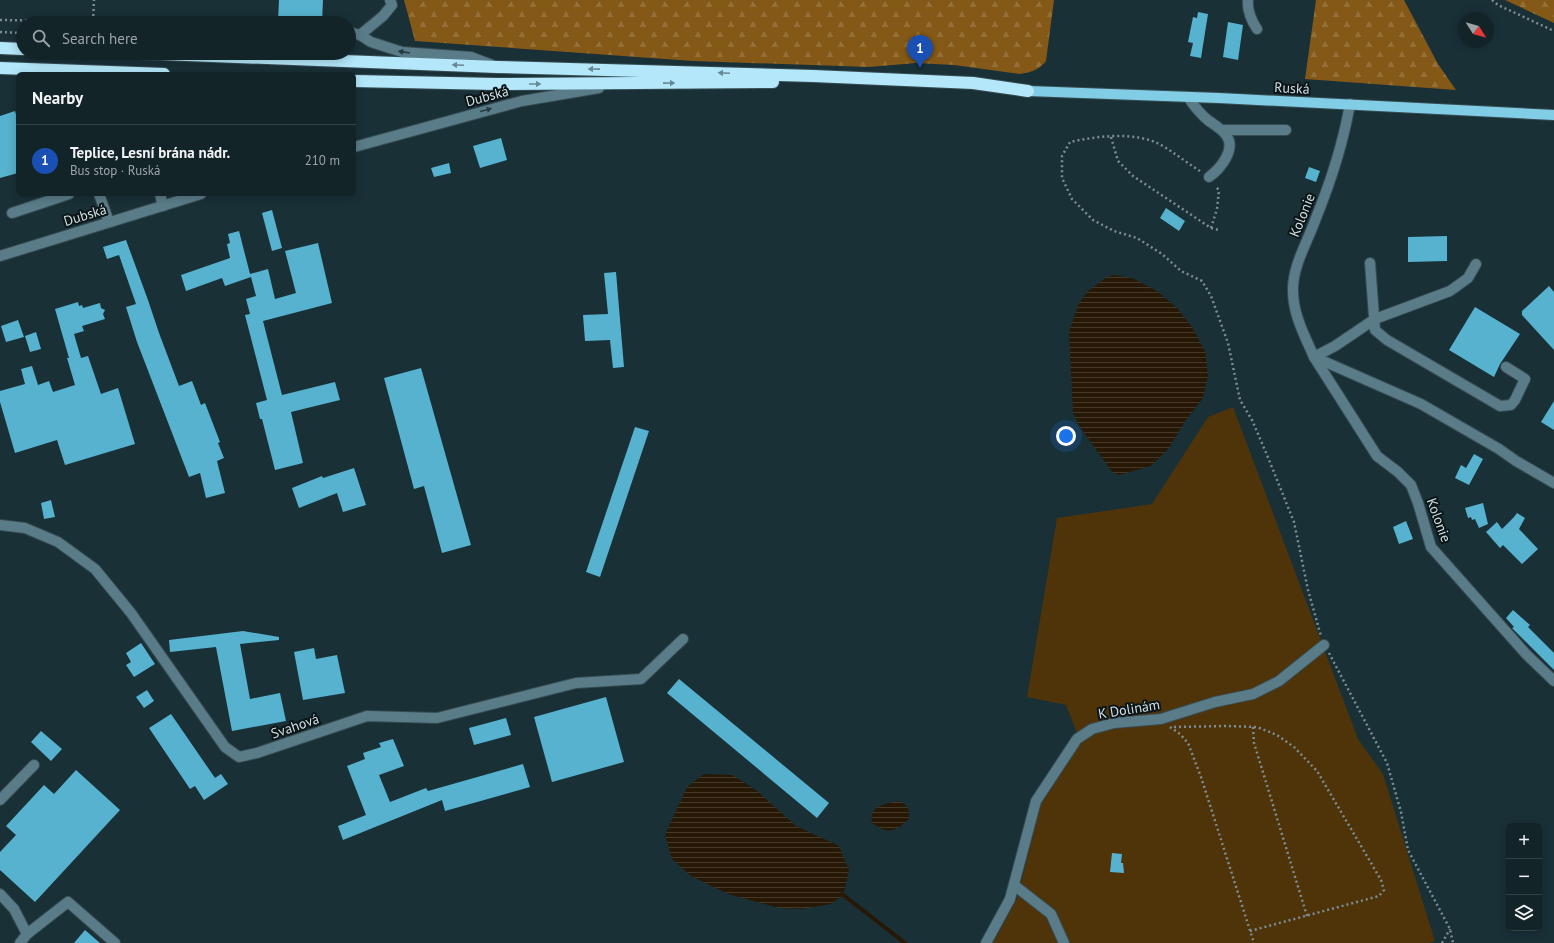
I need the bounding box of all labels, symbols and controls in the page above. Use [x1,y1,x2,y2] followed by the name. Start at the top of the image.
[1458,12,1494,48] north arrow
[16,16,356,60] search box
[30,27,52,49] icon: search
[62,29,138,48] text: Search here
[907,35,933,68] pin: 1
[398,49,411,55] one-way arrow
[452,62,464,69] one-way arrow
[587,66,600,72] one-way arrow
[718,69,730,76] one-way arrow
[1274,78,1310,98] street label: Ruská
[663,79,675,86] one-way arrow
[529,81,542,87] one-way arrow
[464,82,511,110] street label: Dubská
[32,87,83,109] text: Nearby
[481,107,493,113] one-way arrow
[70,143,230,162] text: Teplice, Lesní brána nádr.
[41,152,49,169] text: 1
[305,152,340,169] text: 210 m
[70,162,160,179] text: Bus stop · Ruská
[1285,191,1319,239] street label: Kolonie
[61,200,109,230] street label: Dubská
[1056,426,1076,446] your location
[1423,496,1455,544] street label: Kolonie
[1097,695,1161,723] street label: K Dolinám
[269,709,322,743] street label: Svahová
[1506,823,1542,931] map controls
[1506,823,1542,859] button: +
[1506,859,1542,895] button: −
[1506,895,1542,931] button: layers

